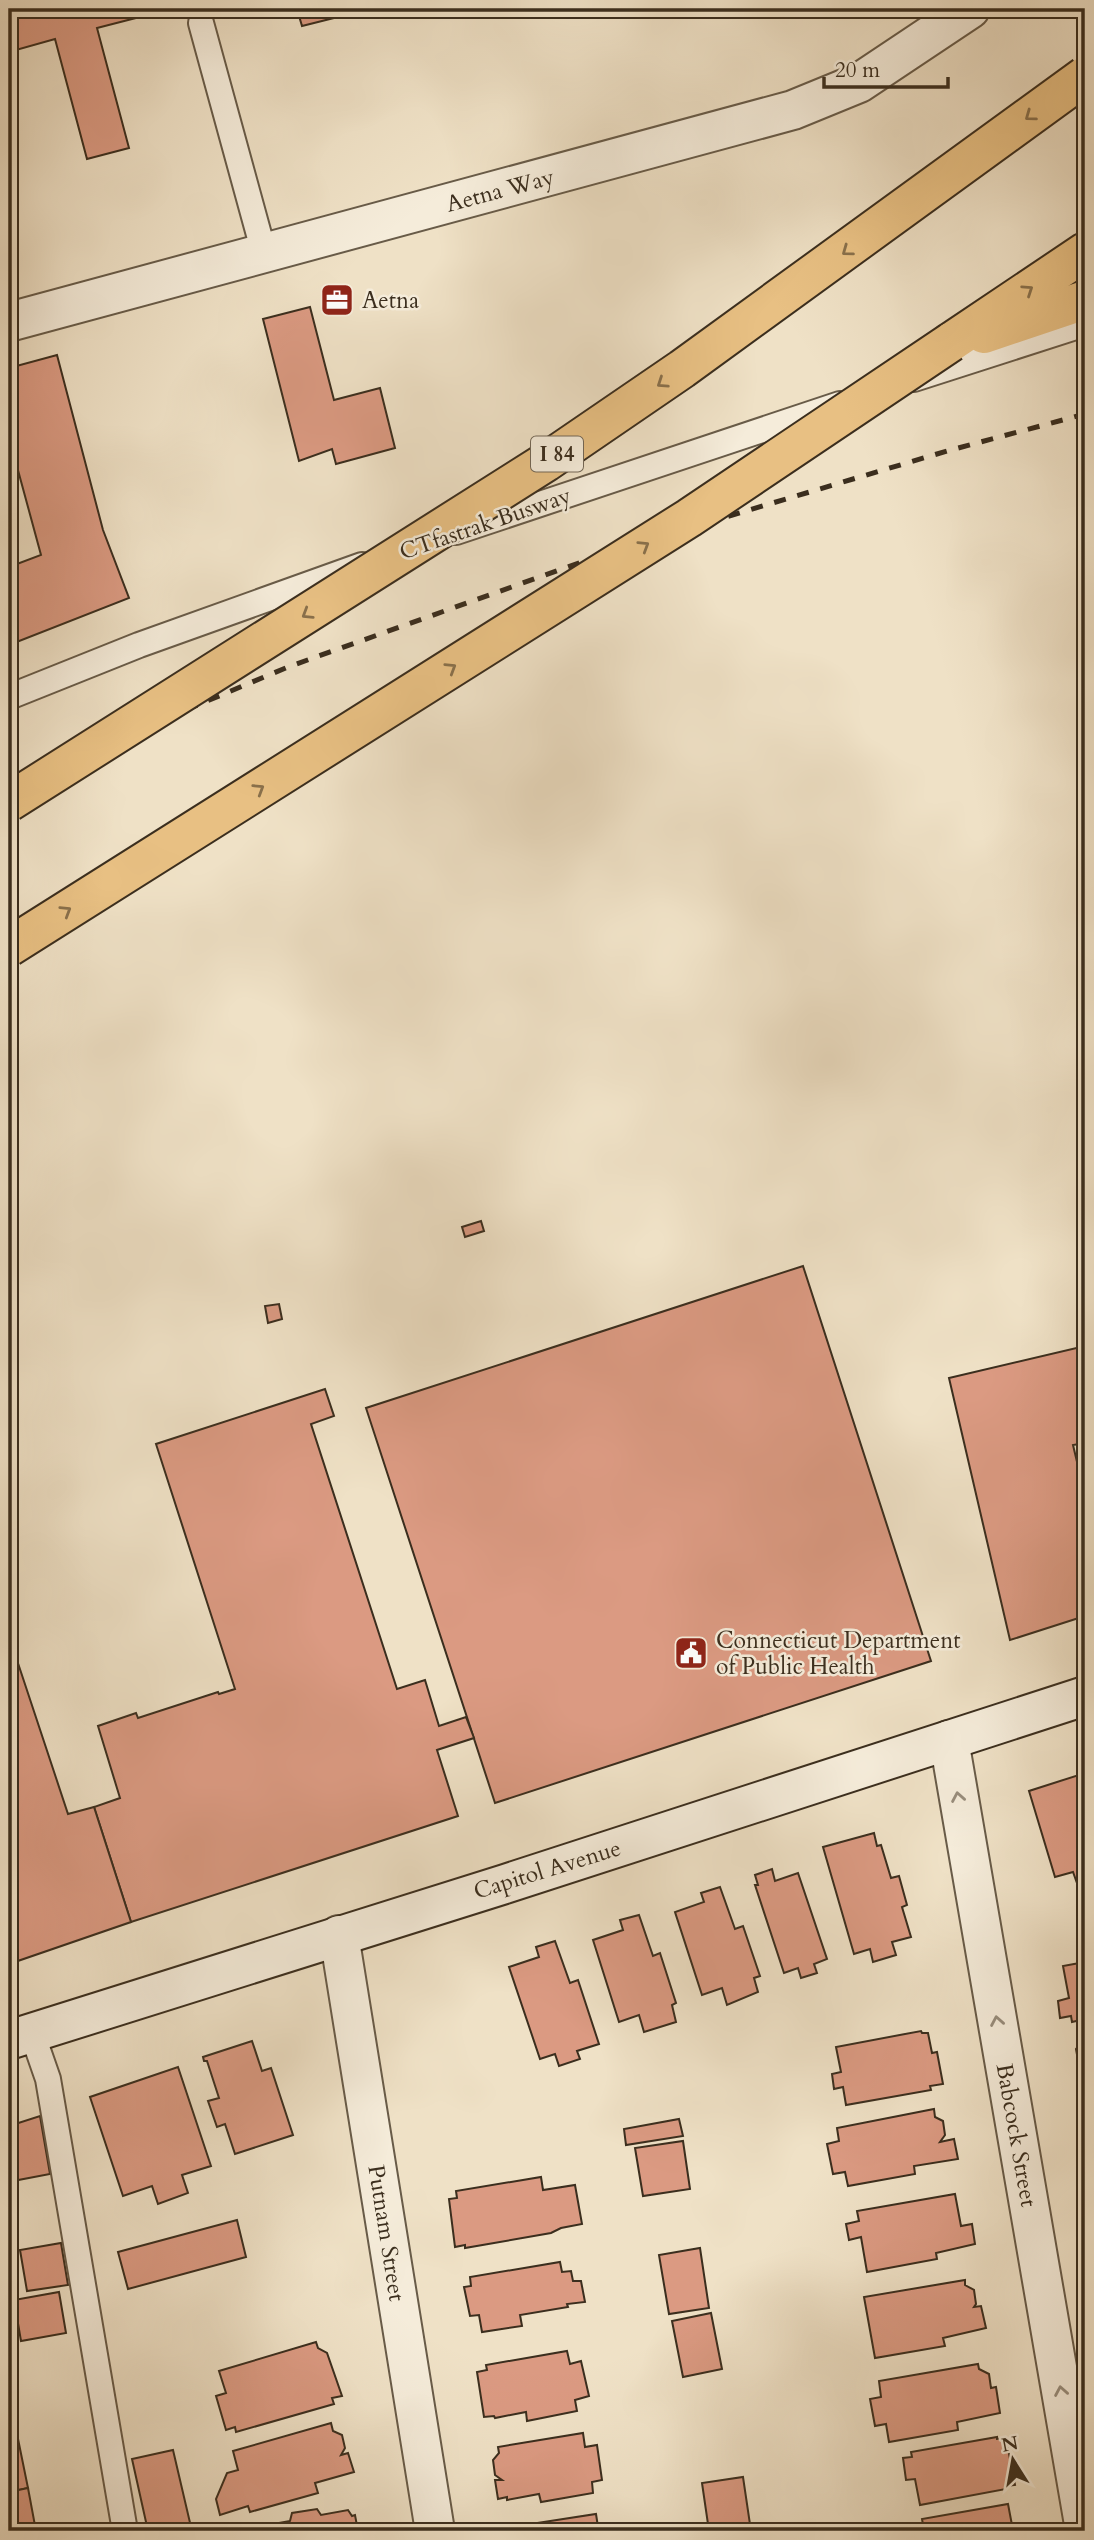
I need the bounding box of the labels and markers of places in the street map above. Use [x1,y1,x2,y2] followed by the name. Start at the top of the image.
[318,281,356,319] office icon: Aetna
[362,285,419,316] place label: Aetna
[716,1625,961,1682] place label: Connecticut Department of Public Health
[672,1634,710,1672] public building icon: Connecticut Department of Public Health

